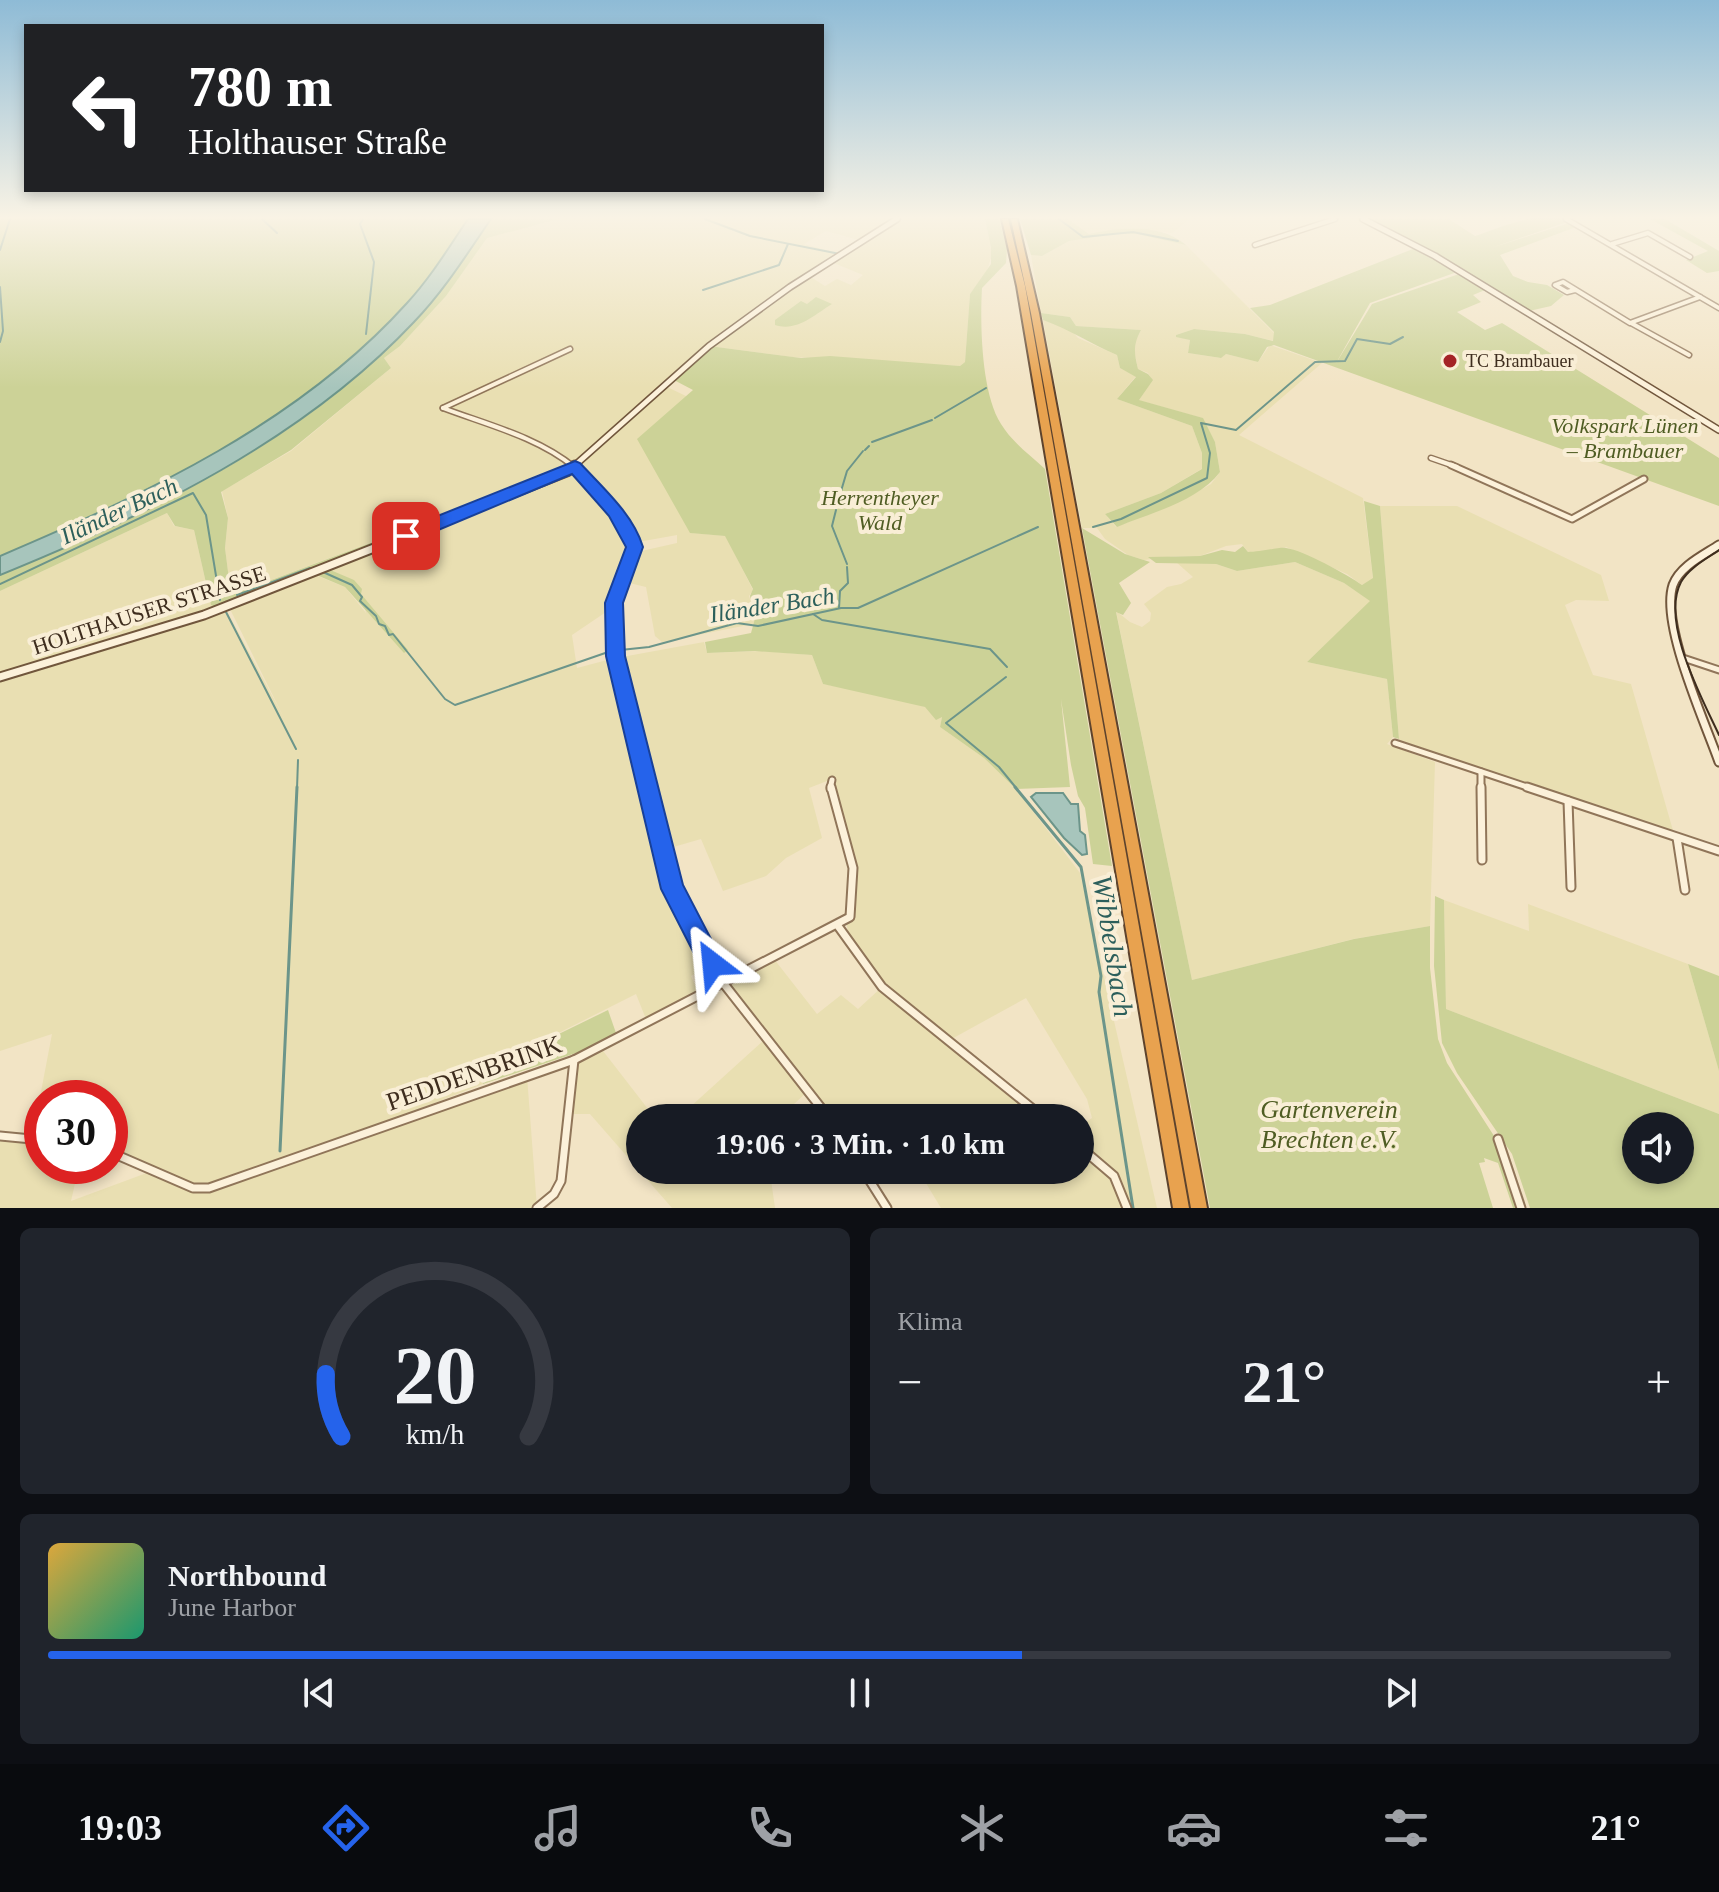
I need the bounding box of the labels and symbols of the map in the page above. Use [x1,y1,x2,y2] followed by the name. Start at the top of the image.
[1466,351,1573,371] place label: TC Brambauer
[1441,352,1459,370] marker: TC Brambauer
[1551,413,1699,463] park label: Volkspark Lünen – Brambauer
[56,473,182,550] water label: Iländer Bach
[820,485,939,535] park label: Herrentheyer Wald
[372,502,440,570] pin
[29,560,269,660] street label: HOLTHAUSER STRASSE
[707,582,836,628] water label: Iländer Bach
[1086,873,1140,1019] water label: Wibbelsbach
[671,922,755,1006] position arrow
[383,1029,566,1117] street label: PEDDENBRINK
[24,1080,128,1184] speed limit sign: 30
[1260,1095,1398,1154] park label: Gartenverein Brechten e.V.

